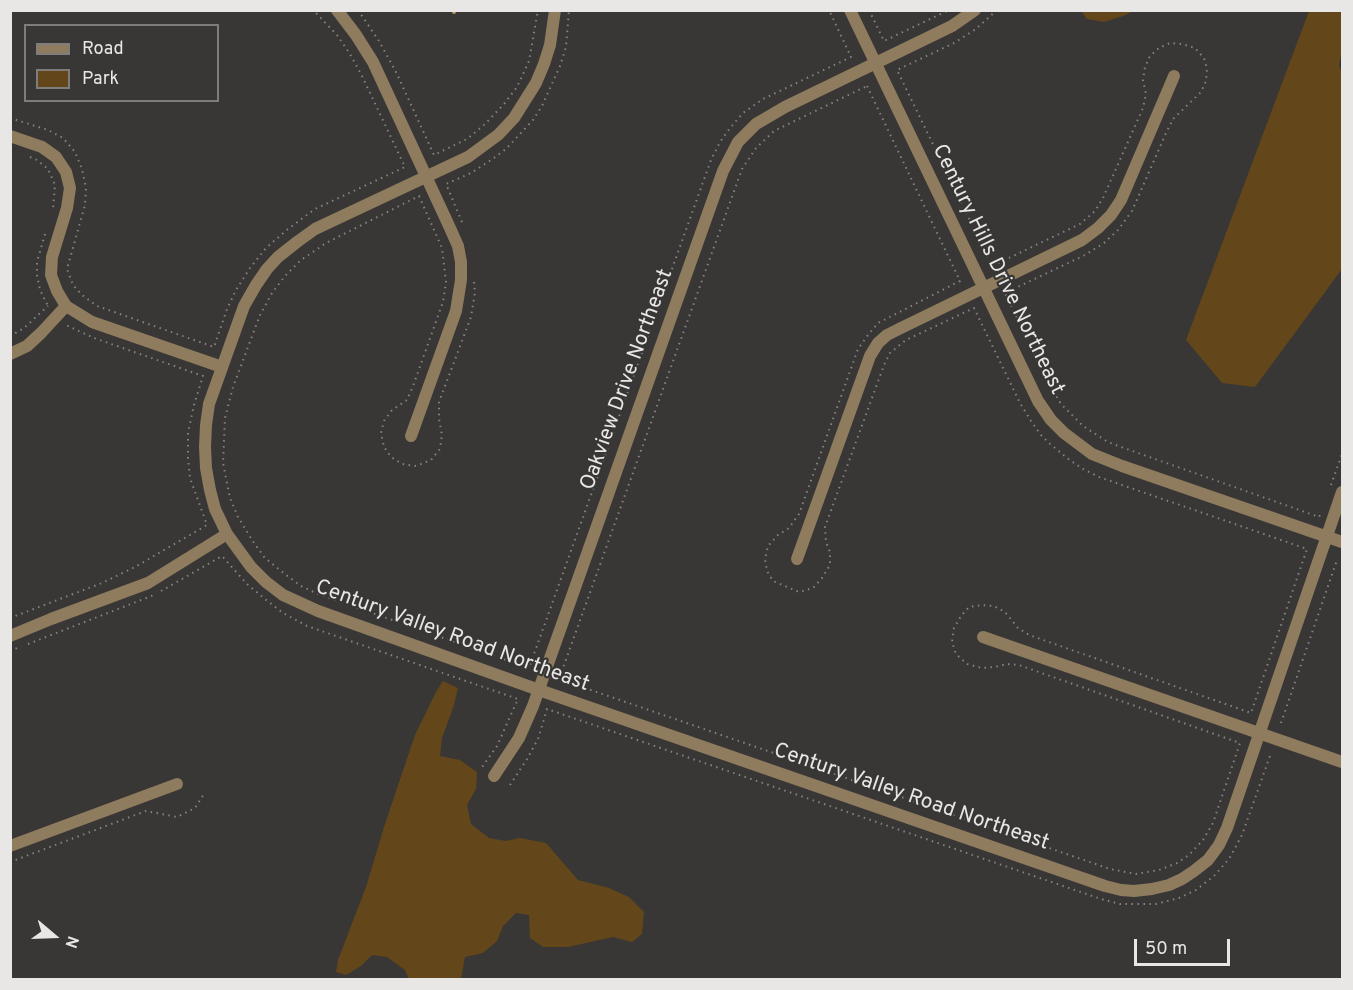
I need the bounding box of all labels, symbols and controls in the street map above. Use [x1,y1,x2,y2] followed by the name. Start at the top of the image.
[24,24,219,102] legend
[82,38,124,61] text: Road
[82,68,119,91] text: Park
[925,141,1069,399] street label: Century Hills Drive Northeast
[576,266,680,494] street label: Oakview Drive Northeast
[312,576,592,698] street label: Century Valley Road Northeast
[770,739,1052,857] street label: Century Valley Road Northeast
[24,906,84,966] north arrow
[1137,927,1233,965] scale bar
[60,933,82,951] text: N
[1145,938,1187,961] text: 50 m

